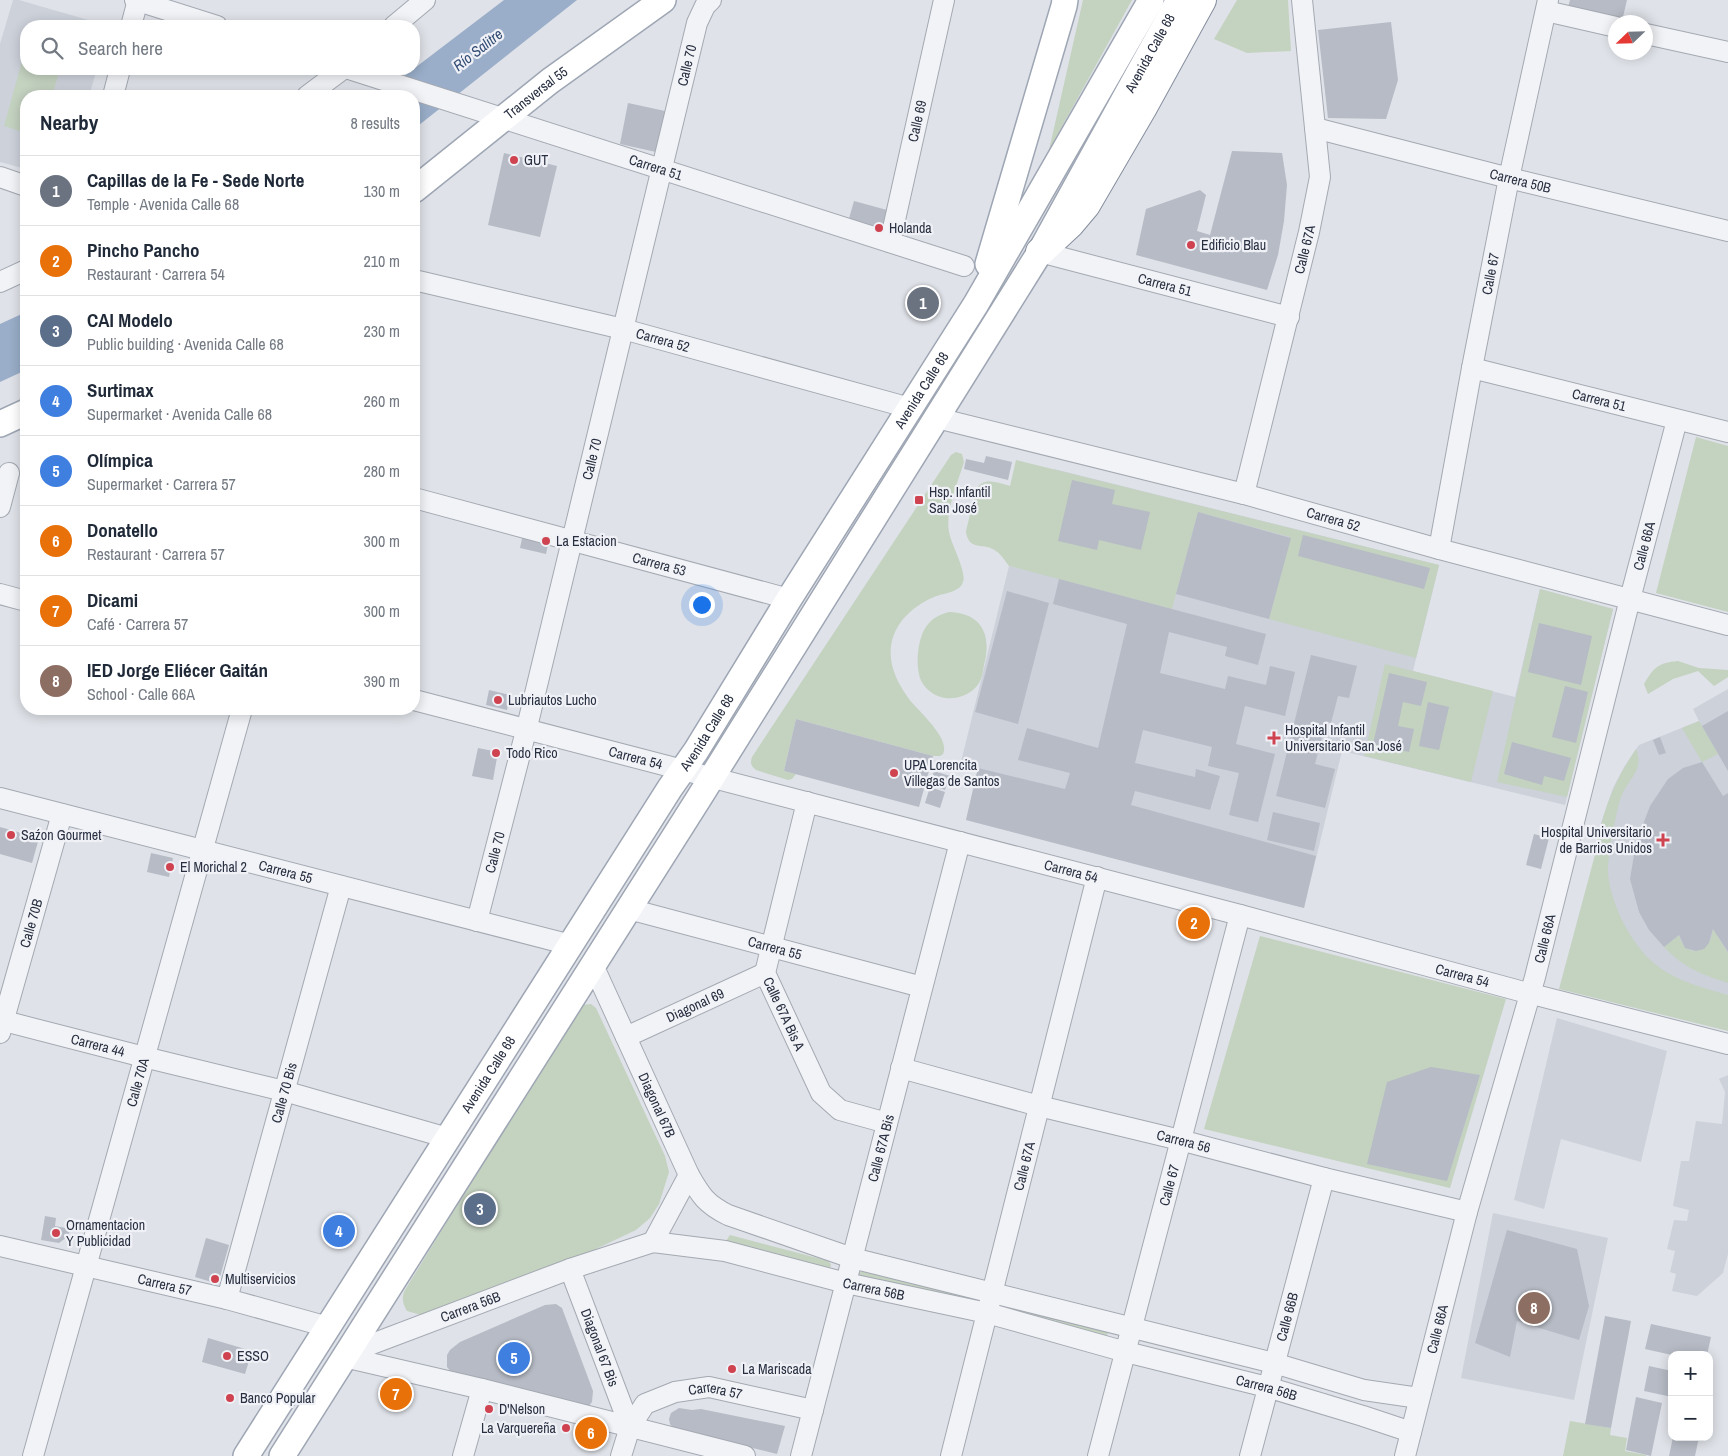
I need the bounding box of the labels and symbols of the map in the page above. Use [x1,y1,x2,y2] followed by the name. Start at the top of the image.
[1120,10,1179,96] street label: Avenida Calle 68
[1608,15,1653,60] north arrow
[448,23,507,76] water label: Río Salitre
[673,43,700,88] street label: Calle 70
[501,62,571,123] street label: Transversal 55
[904,98,930,144] street label: Calle 69
[627,150,685,184] street label: Carrera 51
[524,151,548,169] place label: GUT
[508,154,520,166] marker: GUT
[1488,164,1553,197] street label: Carrera 50B
[889,219,932,237] place label: Holanda
[873,222,885,234] marker: Holanda
[1290,223,1319,276] street label: Calle 67A
[1201,236,1266,254] place label: Edificio Blau
[1185,239,1197,251] marker: Edificio Blau
[1477,251,1503,296] street label: Calle 67
[1136,269,1194,300] street label: Carrera 51
[907,284,939,322] pin: 1
[634,324,692,356] street label: Carrera 52
[890,348,952,433] street label: Avenida Calle 68
[1570,384,1629,415] street label: Carrera 51
[578,436,605,482] street label: Calle 70
[929,483,990,517] place label: Hsp. Infantil San José
[913,494,925,506] marker: Hsp. Infantil San José
[1304,503,1362,535] street label: Carrera 52
[1629,519,1659,572] street label: Calle 66A
[556,532,617,550] place label: La Estacion
[540,535,552,547] marker: La Estacion
[630,548,688,580] street label: Carrera 53
[689,592,715,618] your location
[508,691,597,709] place label: Lubriautos Lucho
[675,691,738,775] street label: Avenida Calle 68
[492,694,504,706] marker: Lubriautos Lucho
[1285,721,1402,755] place label: Hospital Infantil Universitario San José
[1267,731,1281,745] marker: Hospital Infantil Universitario San José
[607,742,665,773] street label: Carrera 54
[506,744,558,762] place label: Todo Rico
[490,747,502,759] marker: Todo Rico
[904,756,1000,790] place label: UPA Lorencita Villegas de Santos
[888,767,900,779] marker: UPA Lorencita Villegas de Santos
[1541,823,1652,857] place label: Hospital Universitario de Barrios Unidos
[21,826,101,844] place label: Saźon Gourmet
[5,829,17,841] marker: Saźon Gourmet
[481,830,509,875] street label: Calle 70
[1656,833,1670,847] marker: Hospital Universitario de Barrios Unidos
[1042,855,1101,887] street label: Carrera 54
[257,856,315,887] street label: Carrera 55
[180,858,247,876] place label: El Morichal 2
[164,861,176,873] marker: El Morichal 2
[16,897,47,950] street label: Calle 70B
[1178,904,1210,942] pin: 2
[1530,912,1560,965] street label: Calle 66A
[746,932,804,964] street label: Carrera 55
[1434,959,1492,991] street label: Carrera 54
[759,974,809,1054] street label: Calle 67A Bis A
[663,984,727,1026] street label: Diagonal 69
[69,1030,127,1061] street label: Carrera 44
[457,1033,519,1117] street label: Avenida Calle 68
[122,1056,153,1109] street label: Calle 70A
[267,1060,301,1125] street label: Calle 70 Bis
[634,1070,680,1141] street label: Diagonal 67B
[863,1112,898,1184] street label: Calle 67A Bis
[1155,1126,1213,1157] street label: Carrera 56
[1009,1139,1039,1192] street label: Calle 67A
[1155,1162,1183,1208] street label: Calle 67
[464,1190,496,1228] pin: 3
[323,1212,355,1250] pin: 4
[66,1216,145,1250] place label: Ornamentacion Y Publicidad
[50,1227,62,1239] marker: Ornamentacion Y Publicidad
[136,1269,193,1299] street label: Carrera 57
[225,1270,296,1288] place label: Multiservicios
[209,1273,221,1285] marker: Multiservicios
[841,1274,907,1304] street label: Carrera 56B
[438,1287,503,1326] street label: Carrera 56B
[1518,1289,1550,1327] pin: 8
[1272,1290,1302,1343] street label: Calle 66B
[1422,1302,1452,1355] street label: Calle 66A
[577,1306,623,1389] street label: Diagonal 67 Bis
[498,1339,530,1377] pin: 5
[237,1347,269,1365] place label: ESSO
[221,1350,233,1362] marker: ESSO
[742,1360,812,1378] place label: La Mariscada
[726,1363,738,1375] marker: La Mariscada
[1234,1371,1299,1405] street label: Carrera 56B
[380,1375,412,1413] pin: 7
[687,1378,744,1403] street label: Carrera 57
[240,1389,315,1407] place label: Banco Popular
[224,1392,236,1404] marker: Banco Popular
[499,1400,545,1418] place label: D'Nelson
[483,1403,495,1415] marker: D'Nelson
[575,1414,607,1452] pin: 6
[481,1419,557,1437] place label: La Varquereña
[560,1422,572,1434] marker: La Varquereña

